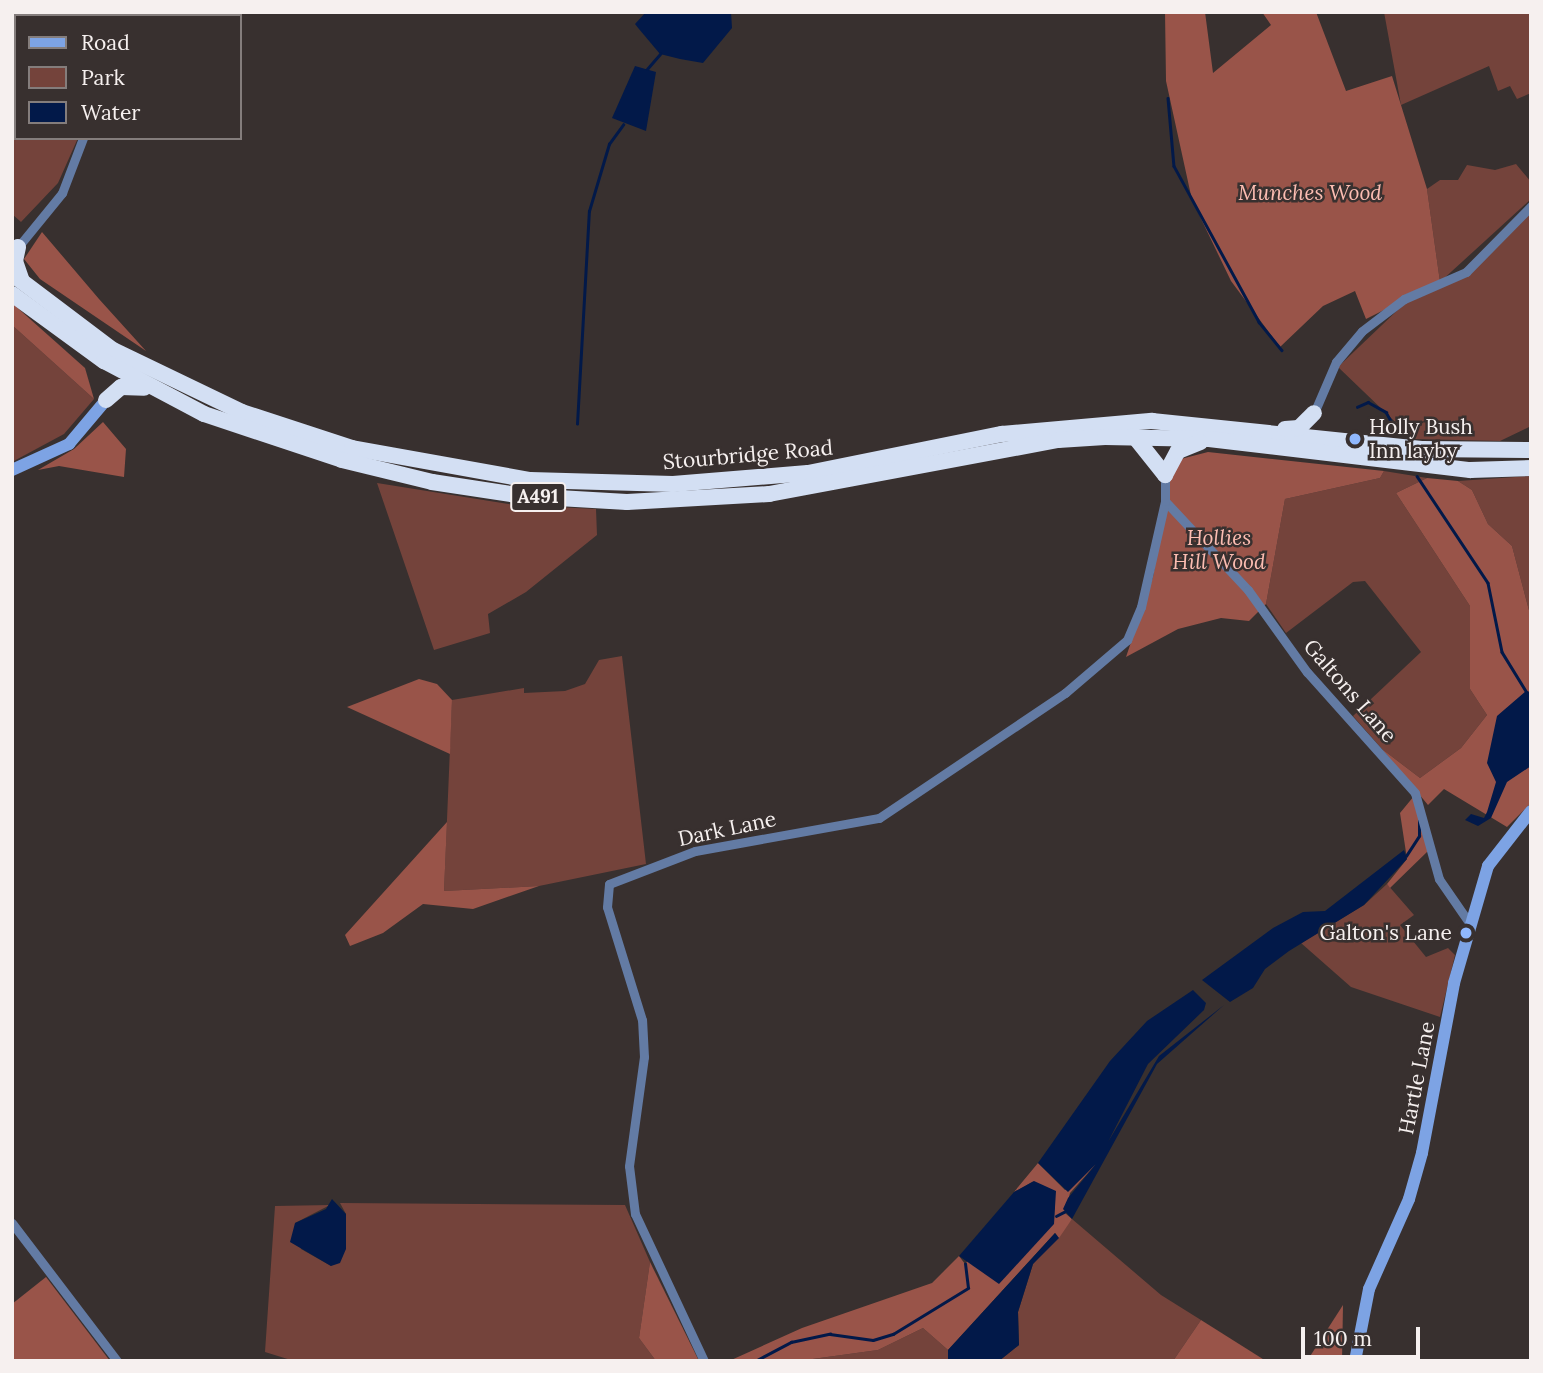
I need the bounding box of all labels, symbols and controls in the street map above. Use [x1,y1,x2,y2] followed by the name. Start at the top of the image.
[14,14,242,140] legend
[81,29,130,56] text: Road
[81,64,125,91] text: Park
[81,99,140,126] text: Water
[1238,180,1382,206] park label: Munches Wood
[1369,414,1473,464] place label: Holly Bush Inn layby
[1347,431,1363,447] marker: Holly Bush Inn layby
[662,435,834,475] street label: Stourbridge Road
[510,482,566,512] road number: A491
[1172,525,1266,575] park label: Hollies Hill Wood
[1298,634,1402,748] street label: Galtons Lane
[676,806,778,852] street label: Dark Lane
[1319,920,1452,946] place label: Galton's Lane
[1458,925,1474,941] marker: Galton's Lane
[1394,1019,1440,1137] street label: Hartle Lane
[1305,1314,1424,1358] scale bar
[1314,1325,1372,1352] text: 100 m

